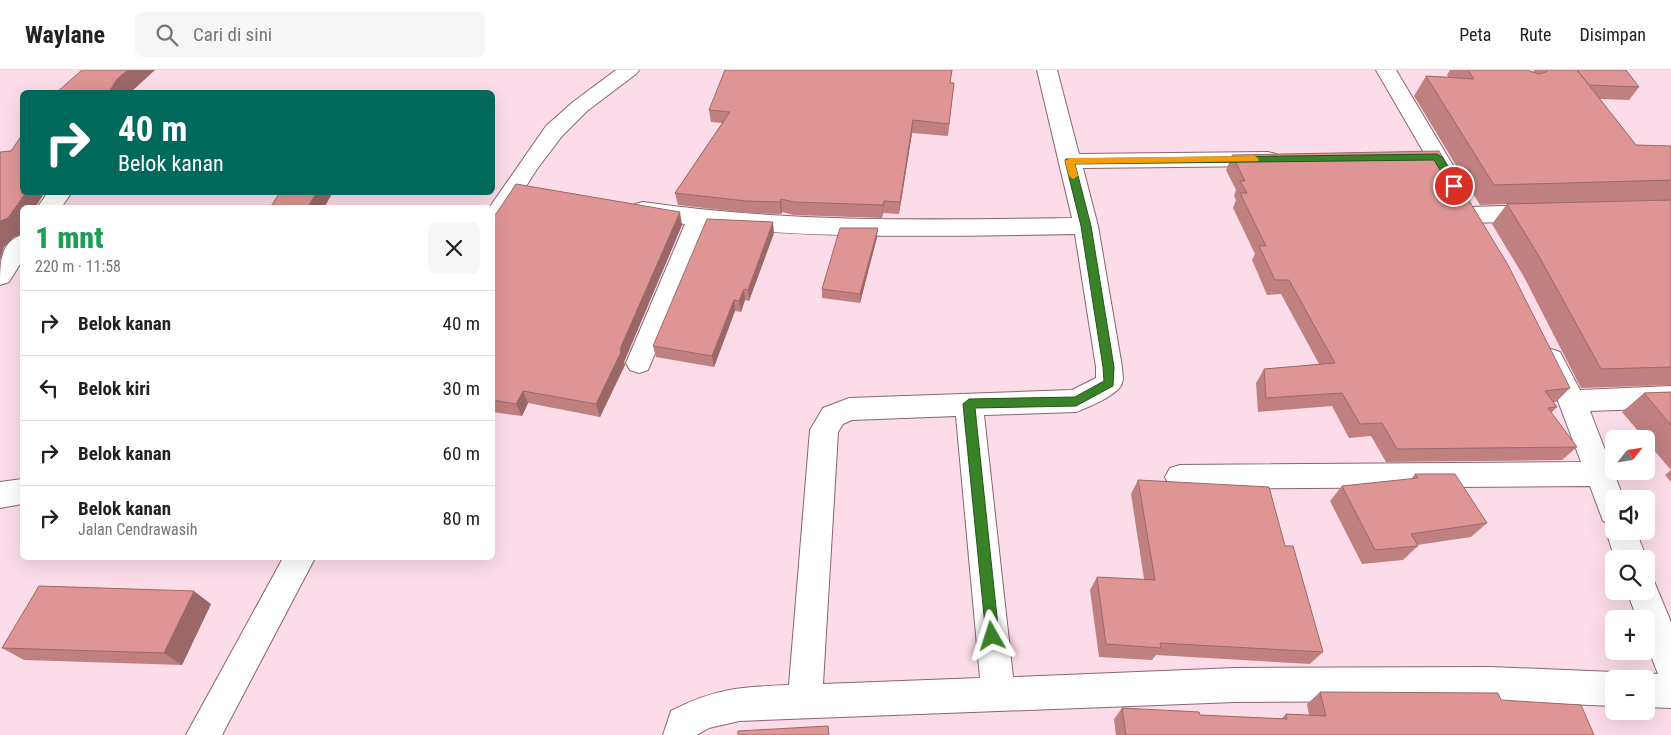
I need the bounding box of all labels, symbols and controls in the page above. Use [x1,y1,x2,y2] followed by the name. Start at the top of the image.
[135,12,485,57] search box
[25,21,105,49] text: Waylane
[153,21,181,49] icon: search
[193,23,272,46] text: Cari di sini
[1459,24,1491,45] text: Peta
[1519,24,1551,45] text: Rute
[1579,24,1646,45] text: Disimpan
[118,109,187,150] text: 40 m
[35,110,100,175] icon: right
[118,151,224,176] text: Belok kanan
[1433,165,1475,207] pin
[1440,172,1468,200] icon: arrive
[35,220,103,255] text: 1 mnt
[428,222,480,274] button: close
[35,257,121,276] text: 220 m · 11:58
[35,309,63,337] icon: right
[78,312,171,335] text: Belok kanan
[443,312,480,335] text: 40 m
[35,374,63,402] icon: left
[78,377,150,400] text: Belok kiri
[443,377,480,400] text: 30 m
[1605,430,1655,480] north arrow
[1605,430,1655,720] map controls
[35,439,63,467] icon: right
[78,442,171,465] text: Belok kanan
[443,442,480,465] text: 60 m
[1605,490,1655,540] button: sound
[78,497,171,520] text: Belok kanan
[35,504,63,532] icon: right
[443,507,480,530] text: 80 m
[78,520,197,539] text: Jalan Cendrawasih
[1605,550,1655,600] button: search
[965,609,1017,661] position arrow
[1605,610,1655,660] button: +
[1605,670,1655,720] button: −

